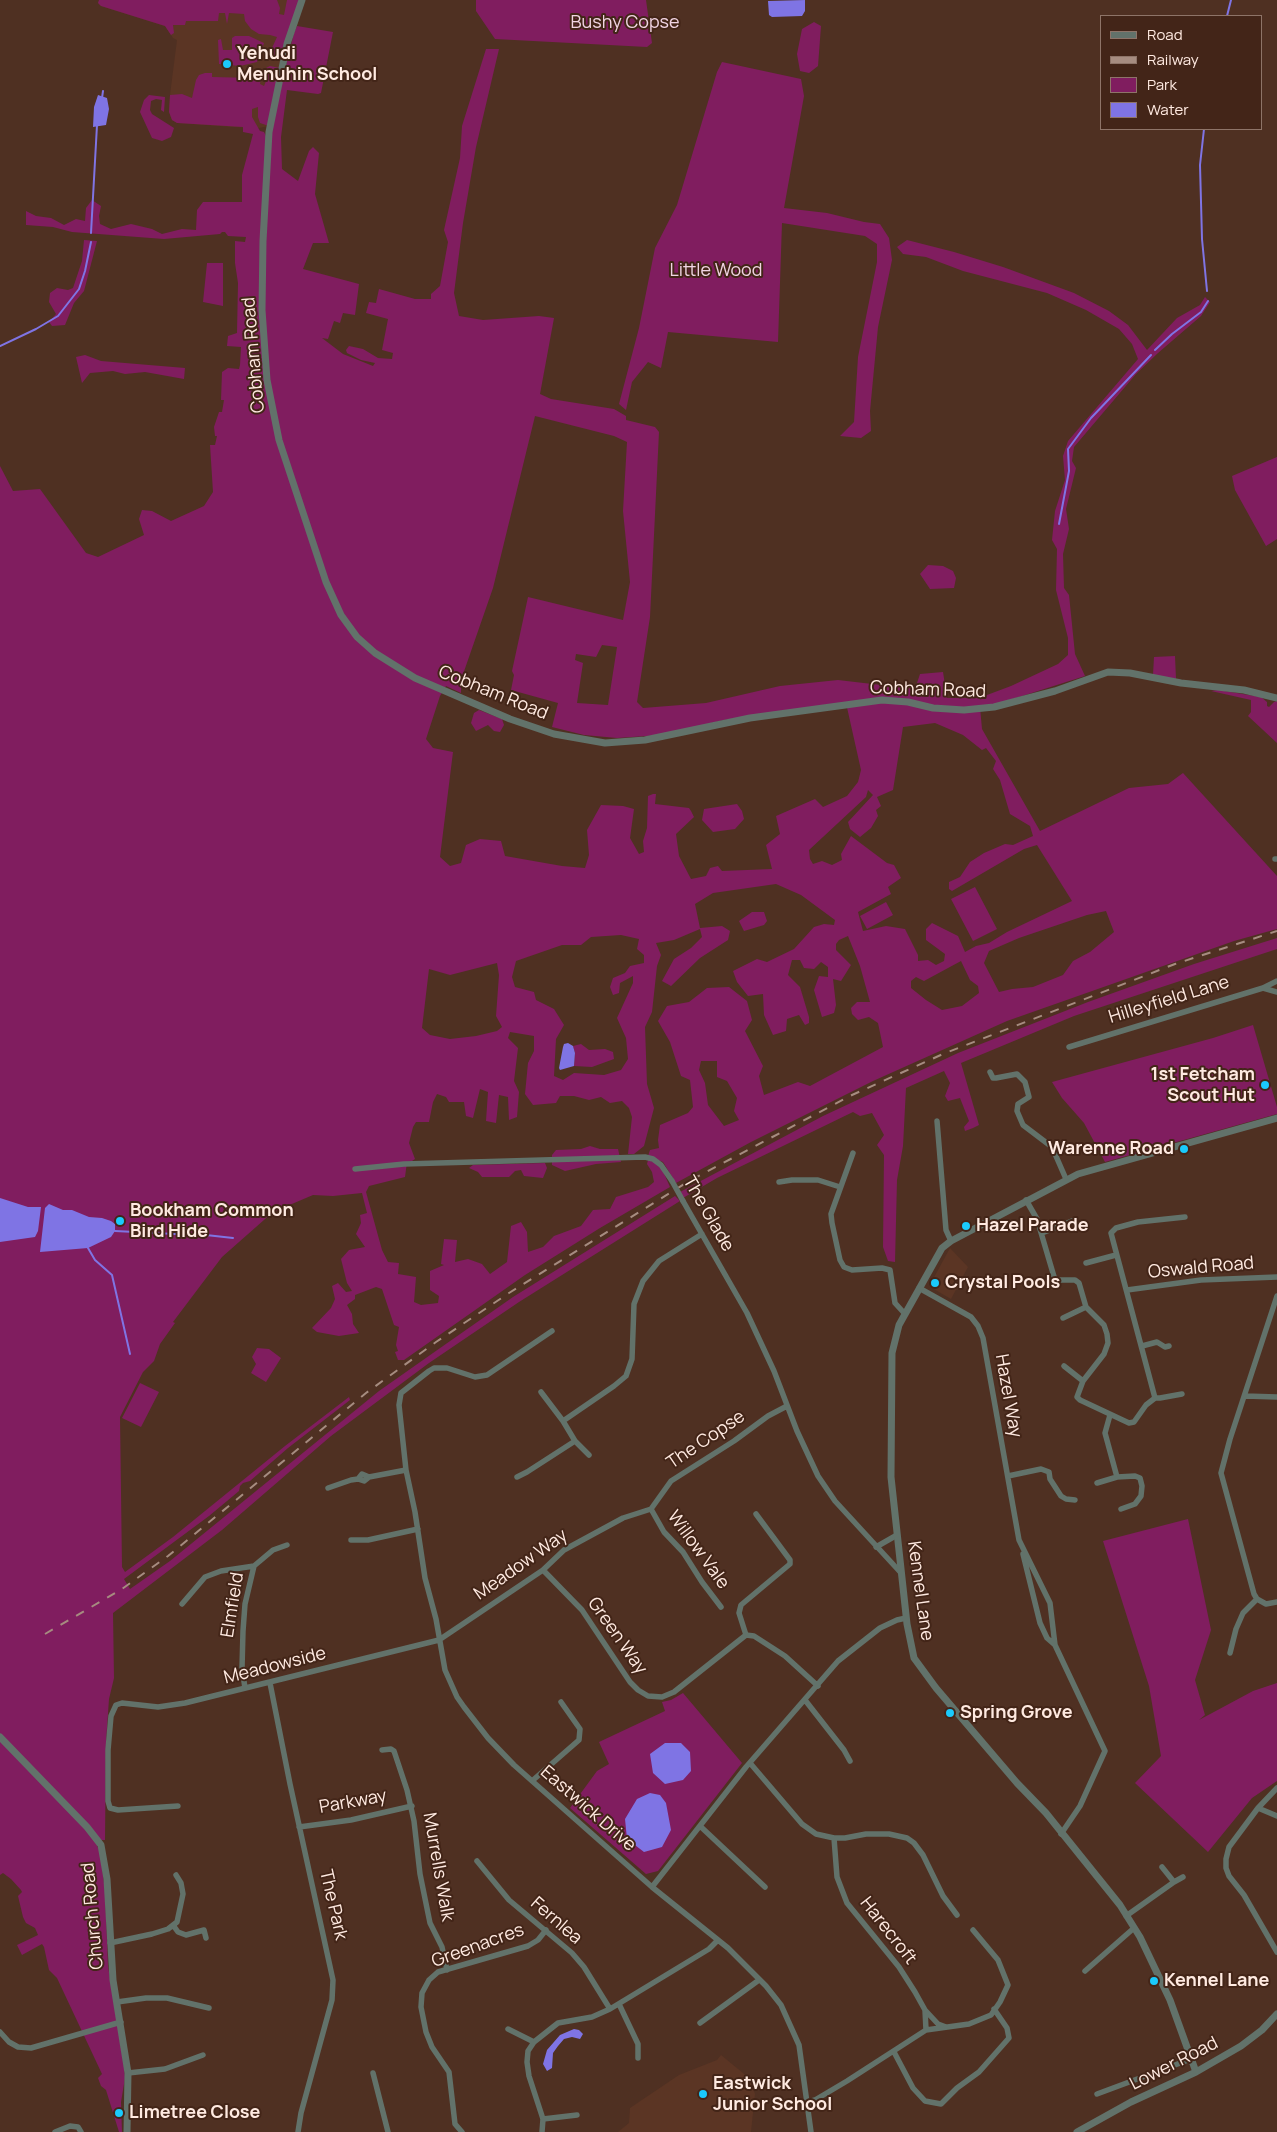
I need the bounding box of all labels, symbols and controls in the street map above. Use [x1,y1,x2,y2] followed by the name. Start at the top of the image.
[570,12,680,34] park label: Bushy Copse
[1100,15,1262,130] legend
[1147,24,1183,45] text: Road
[237,43,377,86] place label: Yehudi Menuhin School
[1147,49,1199,70] text: Railway
[221,58,233,70] marker: Yehudi Menuhin School
[1147,74,1177,95] text: Park
[1147,99,1189,120] text: Water
[670,260,762,282] park label: Little Wood
[238,296,270,414] street label: Cobham Road
[435,661,551,725] street label: Cobham Road
[869,677,987,703] street label: Cobham Road
[1106,971,1232,1029] street label: Hilleyfield Lane
[1151,1064,1255,1106] place label: 1st Fetcham Scout Hut
[1259,1079,1271,1091] marker: 1st Fetcham Scout Hut
[1048,1138,1174,1160] place label: Warenne Road
[1178,1143,1190,1155] marker: Warenne Road
[678,1172,738,1256] street label: The Glade
[130,1200,294,1242] place label: Bookham Common Bird Hide
[114,1215,126,1227] marker: Bookham Common Bird Hide
[976,1215,1089,1237] place label: Hazel Parade
[960,1220,972,1232] marker: Hazel Parade
[1147,1253,1255,1283] street label: Oswald Road
[945,1272,1060,1294] place label: Crystal Pools
[929,1277,941,1289] marker: Crystal Pools
[990,1353,1026,1439] street label: Hazel Way
[663,1406,749,1474] street label: The Copse
[662,1507,734,1593] street label: Willow Vale
[470,1525,572,1605] street label: Meadow Way
[902,1540,938,1642] street label: Kennel Lane
[217,1571,249,1639] street label: Elmfield
[583,1593,651,1679] street label: Green Way
[222,1643,328,1689] street label: Meadowside
[960,1702,1072,1724] place label: Spring Grove
[944,1707,956,1719] marker: Spring Grove
[536,1762,640,1856] street label: Eastwick Drive
[318,1785,388,1819] street label: Parkway
[418,1811,458,1923] street label: Murrells Walk
[78,1862,108,1970] street label: Church Road
[314,1868,352,1942] street label: The Park
[526,1893,586,1949] street label: Fernlea
[855,1893,921,1969] street label: Harecroft
[429,1919,527,1973] street label: Greenacres
[1164,1970,1269,1992] place label: Kennel Lane
[1148,1975,1160,1987] marker: Kennel Lane
[1126,2033,1222,2095] street label: Lower Road
[713,2073,832,2116] place label: Eastwick Junior School
[697,2088,709,2100] marker: Eastwick Junior School
[129,2102,260,2124] place label: Limetree Close
[113,2107,125,2119] marker: Limetree Close

